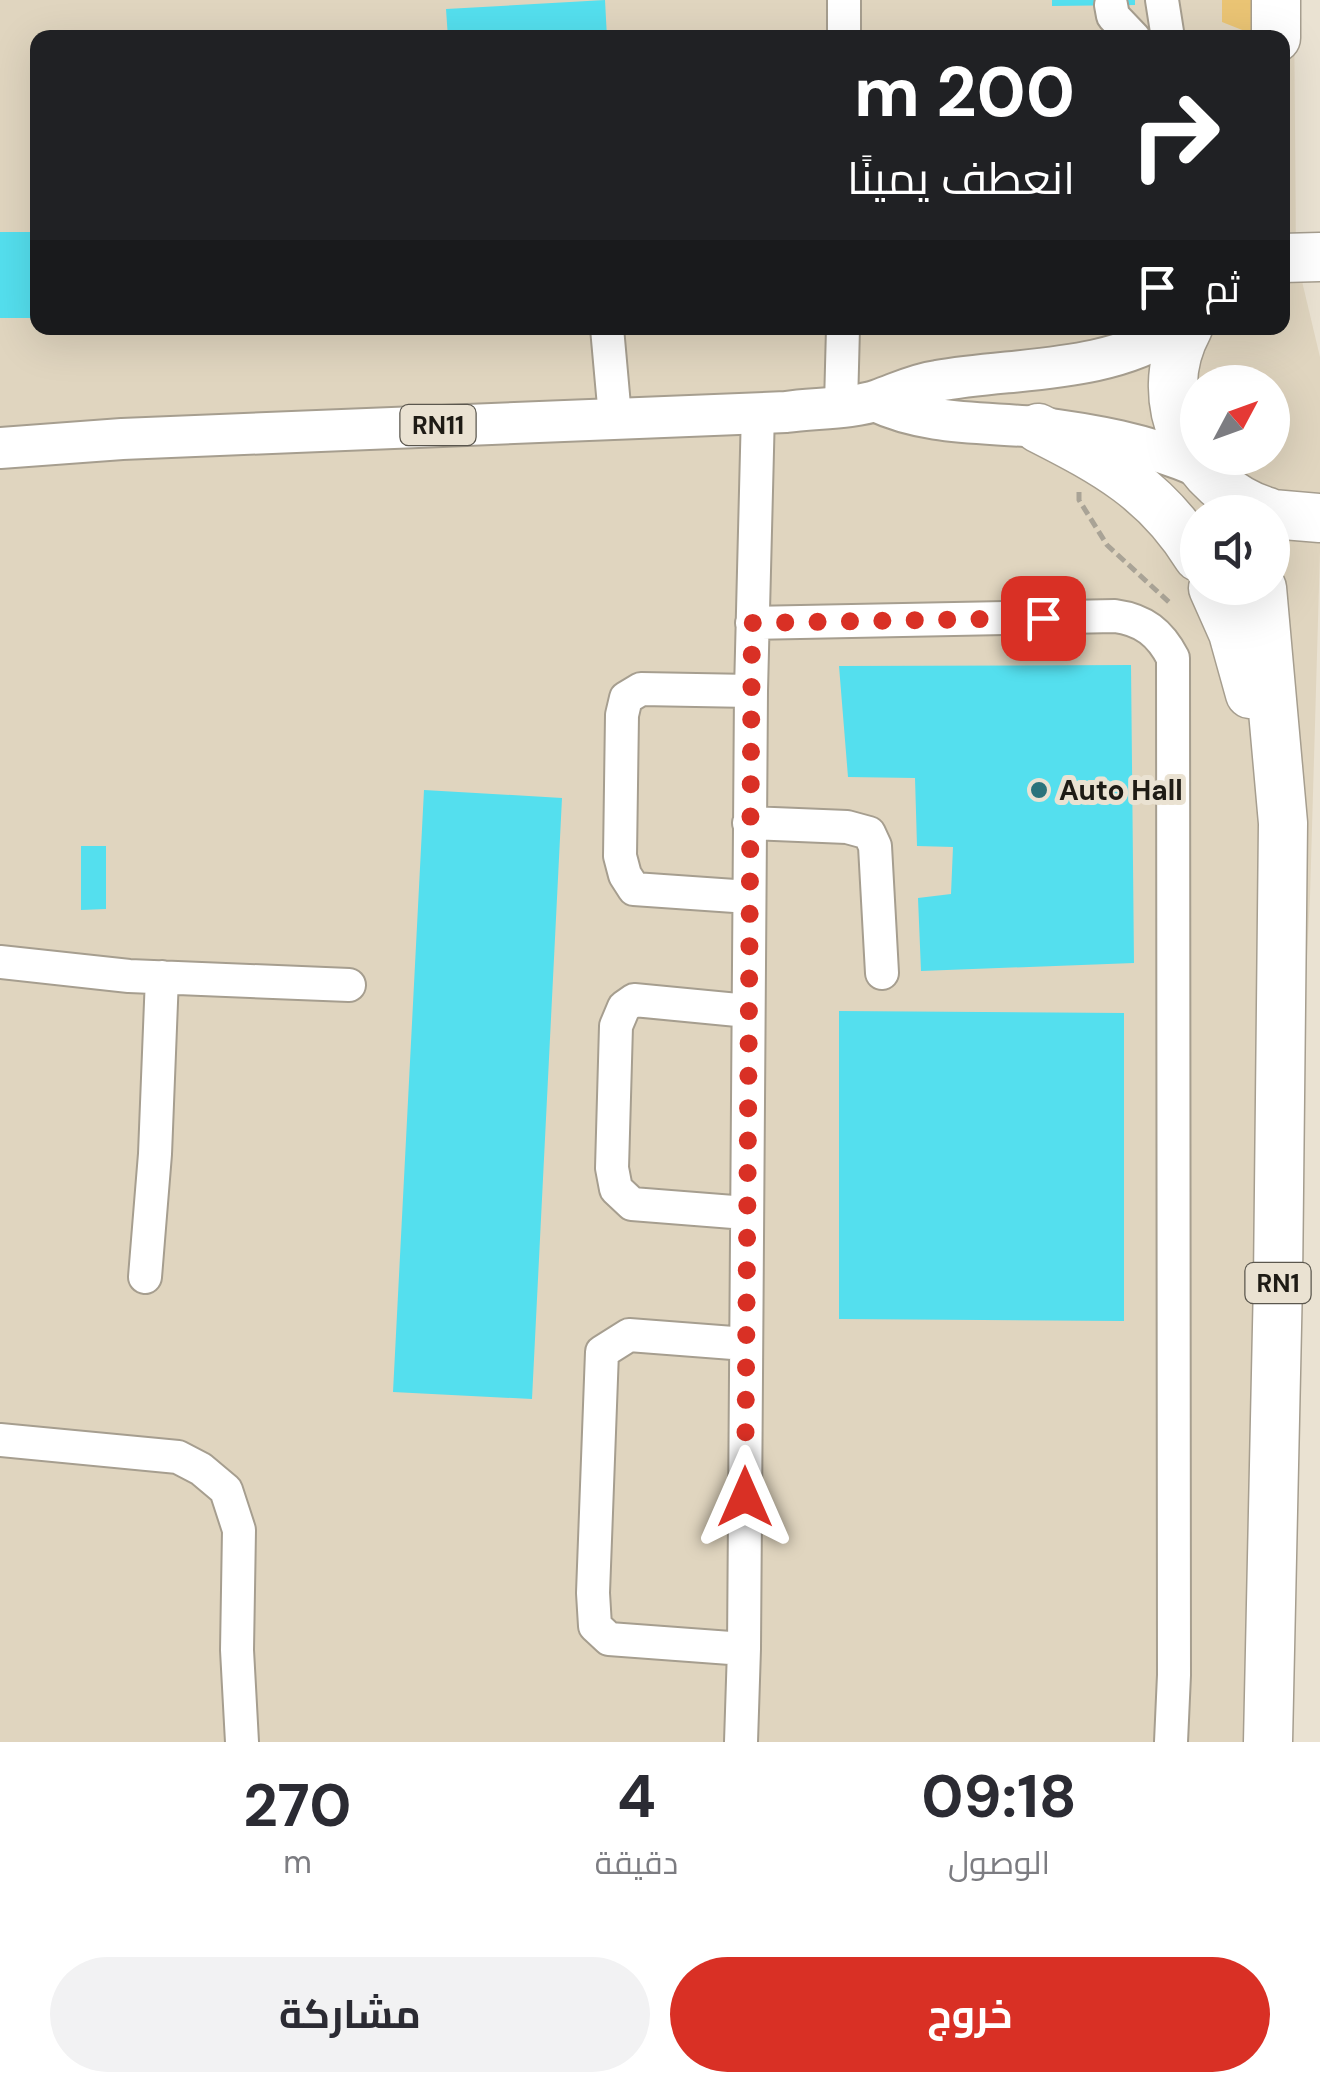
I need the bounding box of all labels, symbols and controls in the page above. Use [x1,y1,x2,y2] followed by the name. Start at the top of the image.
[854,47,1075,138] text: 200 m
[1110,70,1240,200] icon: right
[847,149,1075,208] text: انعطف يمينًا
[1130,260,1185,315] icon: arrive
[1205,264,1240,314] text: ثم
[1180,365,1290,475] north arrow
[1180,365,1290,605] map controls
[400,405,476,445] road number: RN11
[1180,495,1290,605] button: sound
[1001,576,1086,661] pin
[1016,591,1071,646] icon: arrive
[1059,772,1183,809] place label: Auto Hall
[1028,779,1050,801] marker: Auto Hall
[1246,1263,1310,1303] road number: RN1
[693,1445,797,1549] position arrow
[617,1757,656,1836] text: 4
[921,1757,1077,1836] text: 09:18
[243,1766,352,1845] text: 270
[283,1841,312,1883] text: m
[595,1842,678,1884] text: دقيقة
[948,1842,1050,1884] text: الوصول
[50,1957,650,2072] button: مشاركة
[670,1957,1270,2072] button: خروج

